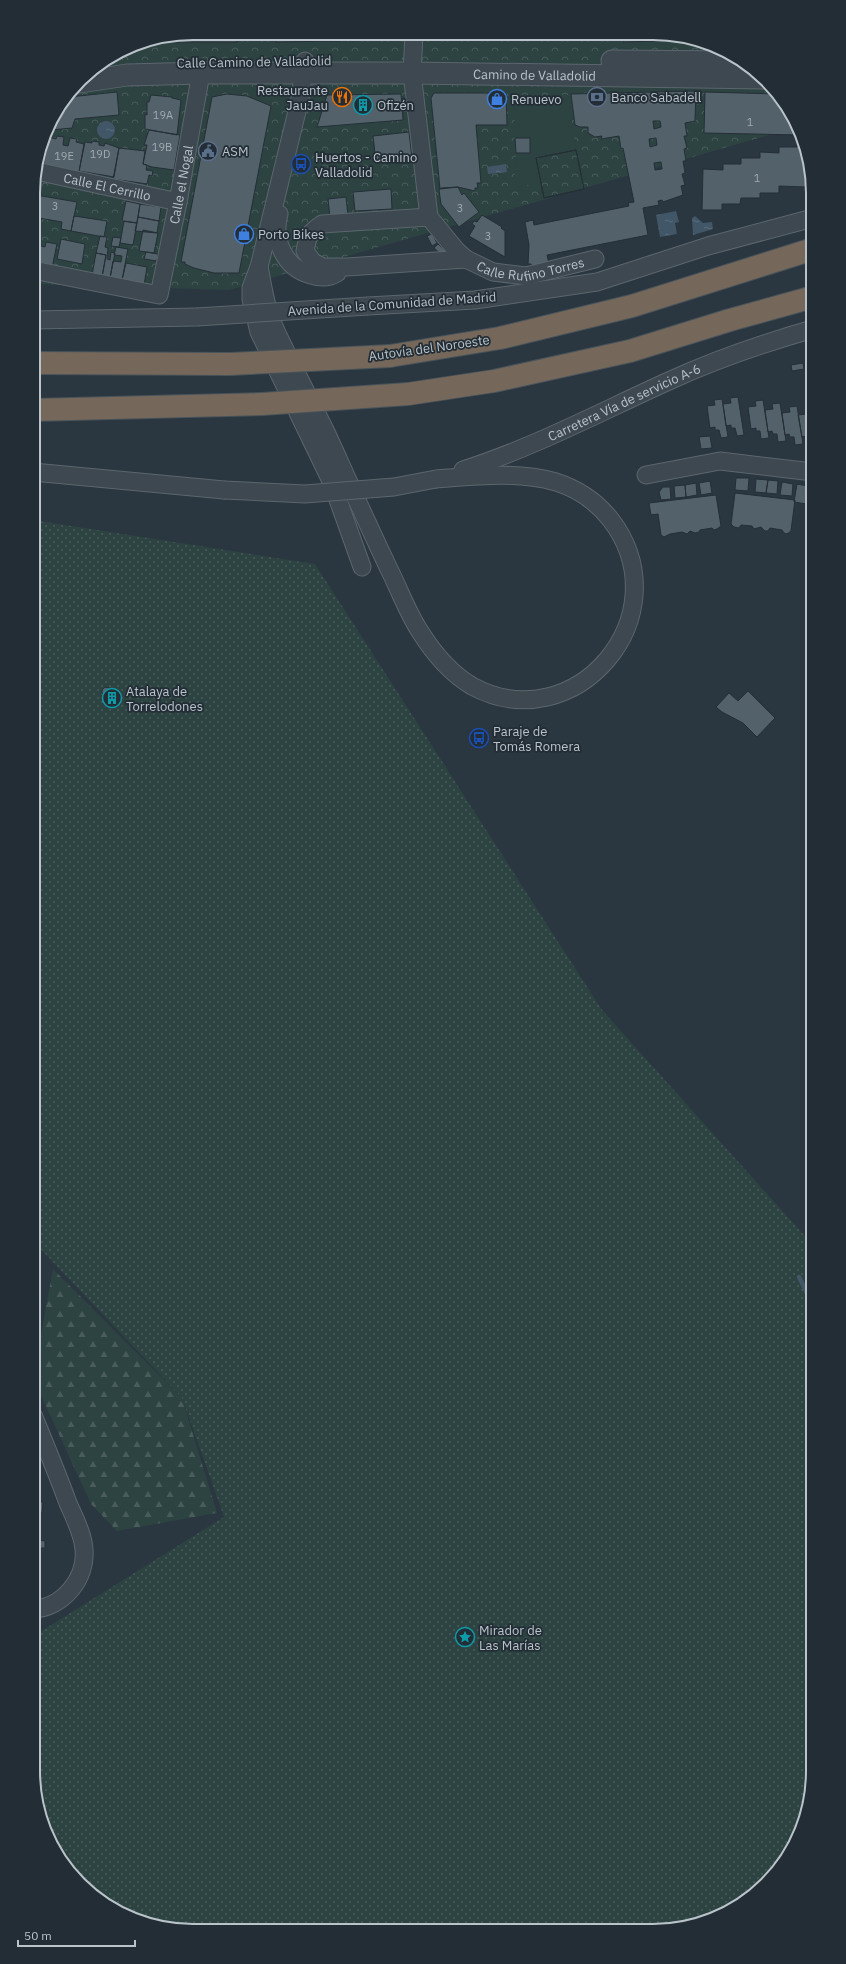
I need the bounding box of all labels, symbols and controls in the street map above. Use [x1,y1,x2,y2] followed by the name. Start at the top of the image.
[176,52,332,72] street label: Calle Camino de Valladolid
[473,65,596,84] street label: Camino de Valladolid
[257,82,328,114] place label: Restaurante JauJau
[331,86,353,108] restaurant icon: Restaurante JauJau
[586,86,608,108] bank icon: Banco Sabadell
[486,88,508,110] shop icon: Renuevo
[611,89,702,106] place label: Banco Sabadell
[511,91,562,108] place label: Renuevo
[352,94,374,116] building icon: Ofizén
[377,97,414,114] place label: Ofizén
[153,108,173,122] house number: 19A
[747,115,754,129] house number: 1
[152,140,172,154] house number: 19B
[197,140,219,162] public building icon: ASM
[165,143,197,226] street label: Calle el Nogal
[222,143,248,160] place label: ASM
[90,147,110,161] house number: 19D
[54,149,74,163] house number: 19E
[315,149,417,181] place label: Huertos - Camino Valladolid
[290,153,312,175] bus stop icon: Huertos - Camino Valladolid
[62,169,153,204] street label: Calle El Cerrillo
[754,171,761,185] house number: 1
[52,199,58,213] house number: 3
[457,201,463,215] house number: 3
[233,223,255,245] shop icon: Porto Bikes
[258,226,324,243] place label: Porto Bikes
[485,229,491,243] house number: 3
[474,253,586,285] street label: Calle Rufino Torres
[287,288,497,320] street label: Avenida de la Comunidad de Madrid
[367,331,491,365] street label: Autovía del Noroeste
[545,360,703,445] street label: Carretera Vía de servicio A-6
[126,683,203,715] place label: Atalaya de Torrelodones
[101,687,123,709] building icon: Atalaya de Torrelodones
[493,723,580,755] place label: Paraje de Tomás Romera
[468,727,490,749] bus stop icon: Paraje de Tomás Romera
[479,1622,542,1654] place label: Mirador de Las Marías
[454,1626,476,1648] place icon: Mirador de Las Marías
[18,1922,135,1948] scale bar
[24,1928,52,1943] text: 50 m

